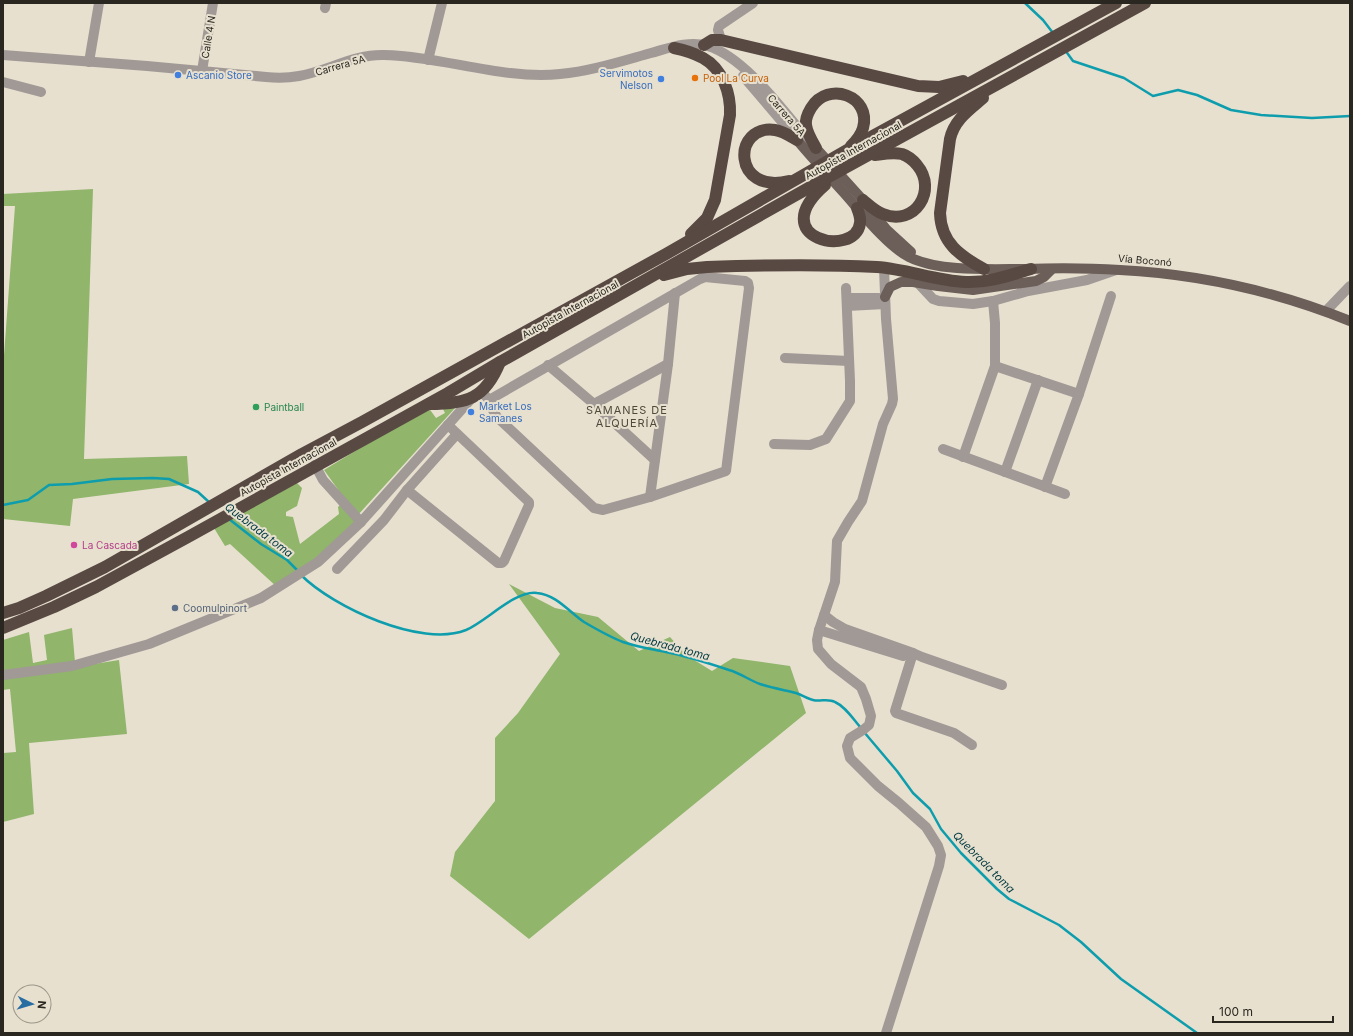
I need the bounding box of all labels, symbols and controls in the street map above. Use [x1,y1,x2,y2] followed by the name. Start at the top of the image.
[199,15,217,59] street label: Calle 4 N
[314,52,366,78] street label: Carrera 5A
[600,67,653,91] place label: Servimotos Nelson
[186,69,252,81] place label: Ascanio Store
[173,70,183,80] marker: Ascanio Store
[703,72,769,84] place label: Pool La Curva
[690,73,700,83] marker: Pool La Curva
[656,74,666,84] marker: Servimotos Nelson
[766,92,808,138] street label: Carrera 5A
[803,118,903,182] street label: Autopista Internacional
[1118,252,1172,268] street label: Vía Boconó
[520,277,620,341] street label: Autopista Internacional
[479,400,532,424] place label: Market Los Samanes
[264,401,304,413] place label: Paintball
[251,402,261,412] marker: Paintball
[586,403,668,430] district label: SAMANES DE ALQUERÍA
[466,407,476,417] marker: Market Los Samanes
[238,435,338,499] street label: Autopista Internacional
[222,500,296,560] water label: Quebrada toma
[82,539,137,551] place label: La Cascada
[69,540,79,550] marker: La Cascada
[183,602,248,614] place label: Coomulpinort
[170,603,180,613] marker: Coomulpinort
[629,629,712,663] water label: Quebrada toma
[950,828,1018,896] water label: Quebrada toma
[12,984,52,1024] north arrow
[1213,998,1333,1024] scale bar
[35,1000,49,1010] text: N
[1219,1004,1253,1019] text: 100 m

